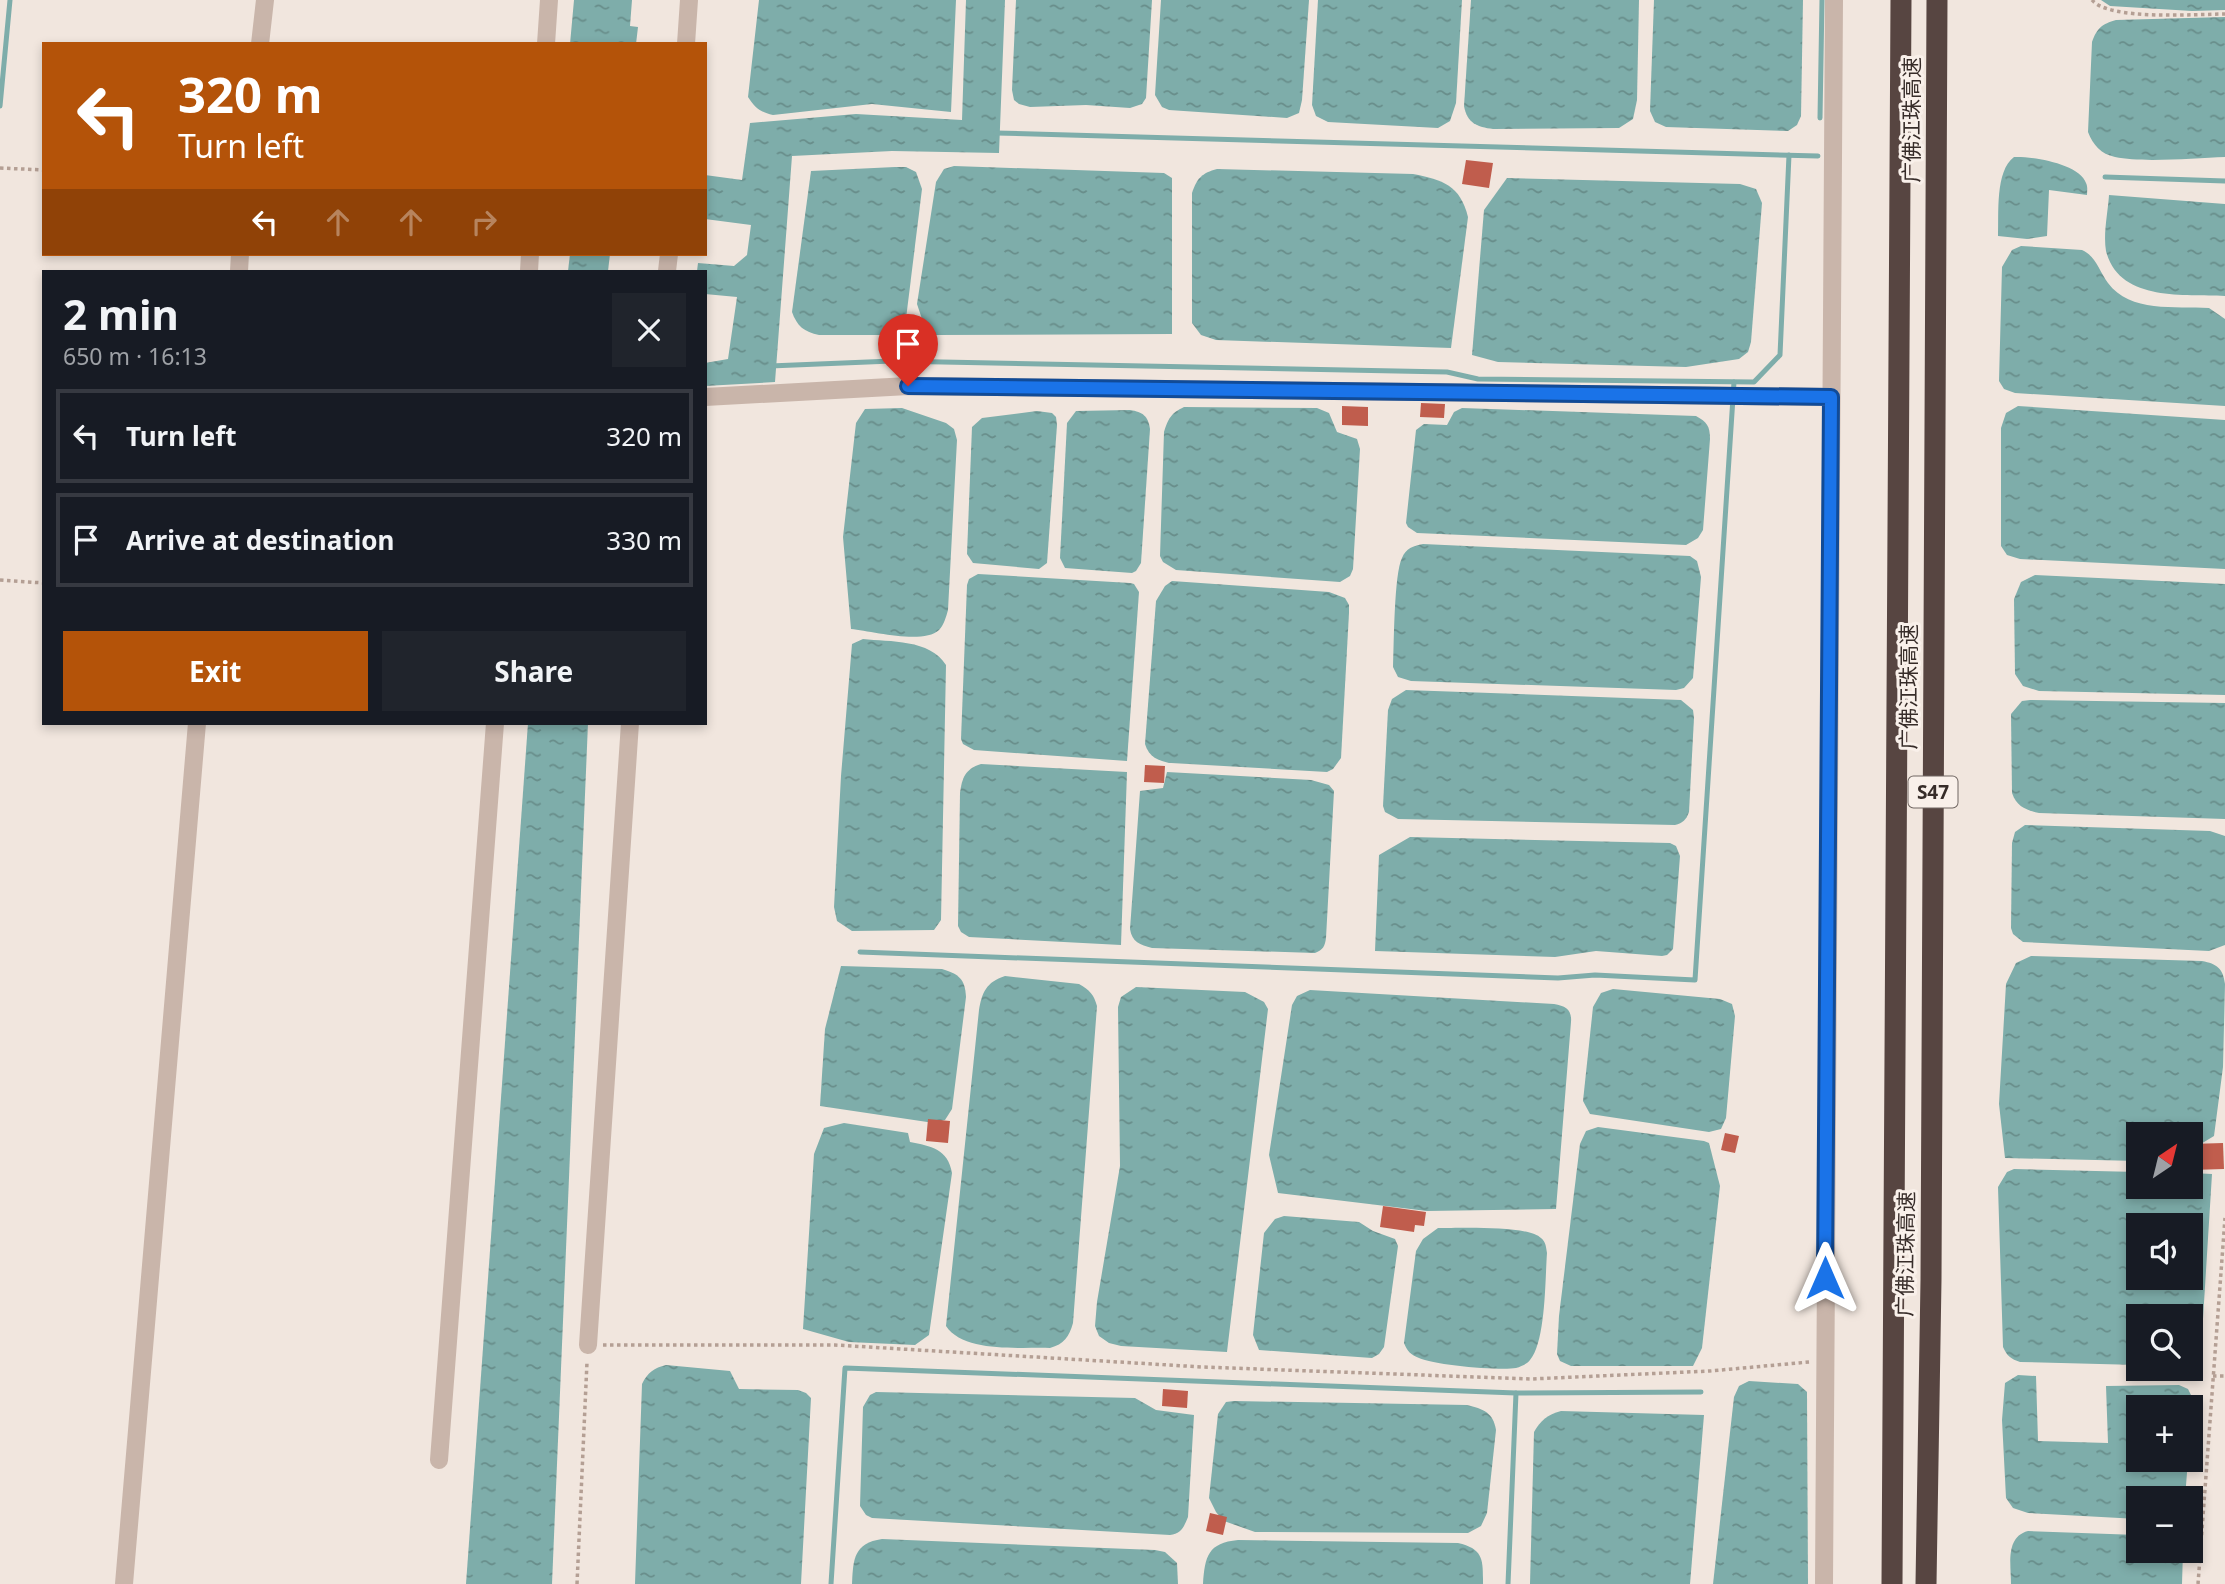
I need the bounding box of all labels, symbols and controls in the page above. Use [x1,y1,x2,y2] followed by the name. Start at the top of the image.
[1897,57,1925,183] street label: 广佛江珠高速
[178,61,323,127] text: 320 m
[63,70,154,161] icon: left
[178,124,304,167] text: Turn left
[246,203,284,241] icon: left
[319,203,357,241] icon: ahead
[392,203,430,241] icon: ahead
[465,203,503,241] icon: right
[63,285,179,342] text: 2 min
[612,293,686,367] button: close
[878,314,938,386] pin
[889,325,927,363] icon: arrive
[63,340,207,372] text: 650 m · 16:13
[67,417,105,455] icon: left
[126,418,237,454] text: Turn left
[606,418,682,454] text: 320 m
[67,521,105,559] icon: arrive
[126,522,395,558] text: Arrive at destination
[606,522,682,558] text: 330 m
[1894,624,1922,750] street label: 广佛江珠高速
[63,631,368,711] button: Exit
[382,631,686,711] button: Share
[1909,776,1958,807] road number: S47
[2126,1122,2203,1199] north arrow
[2126,1122,2203,1563] map controls
[1890,1191,1920,1317] street label: 广佛江珠高速
[2126,1213,2203,1290] button: sound
[1788,1241,1862,1315] position arrow
[2126,1304,2203,1381] button: search
[2126,1395,2203,1472] button: +
[2126,1486,2203,1563] button: −

